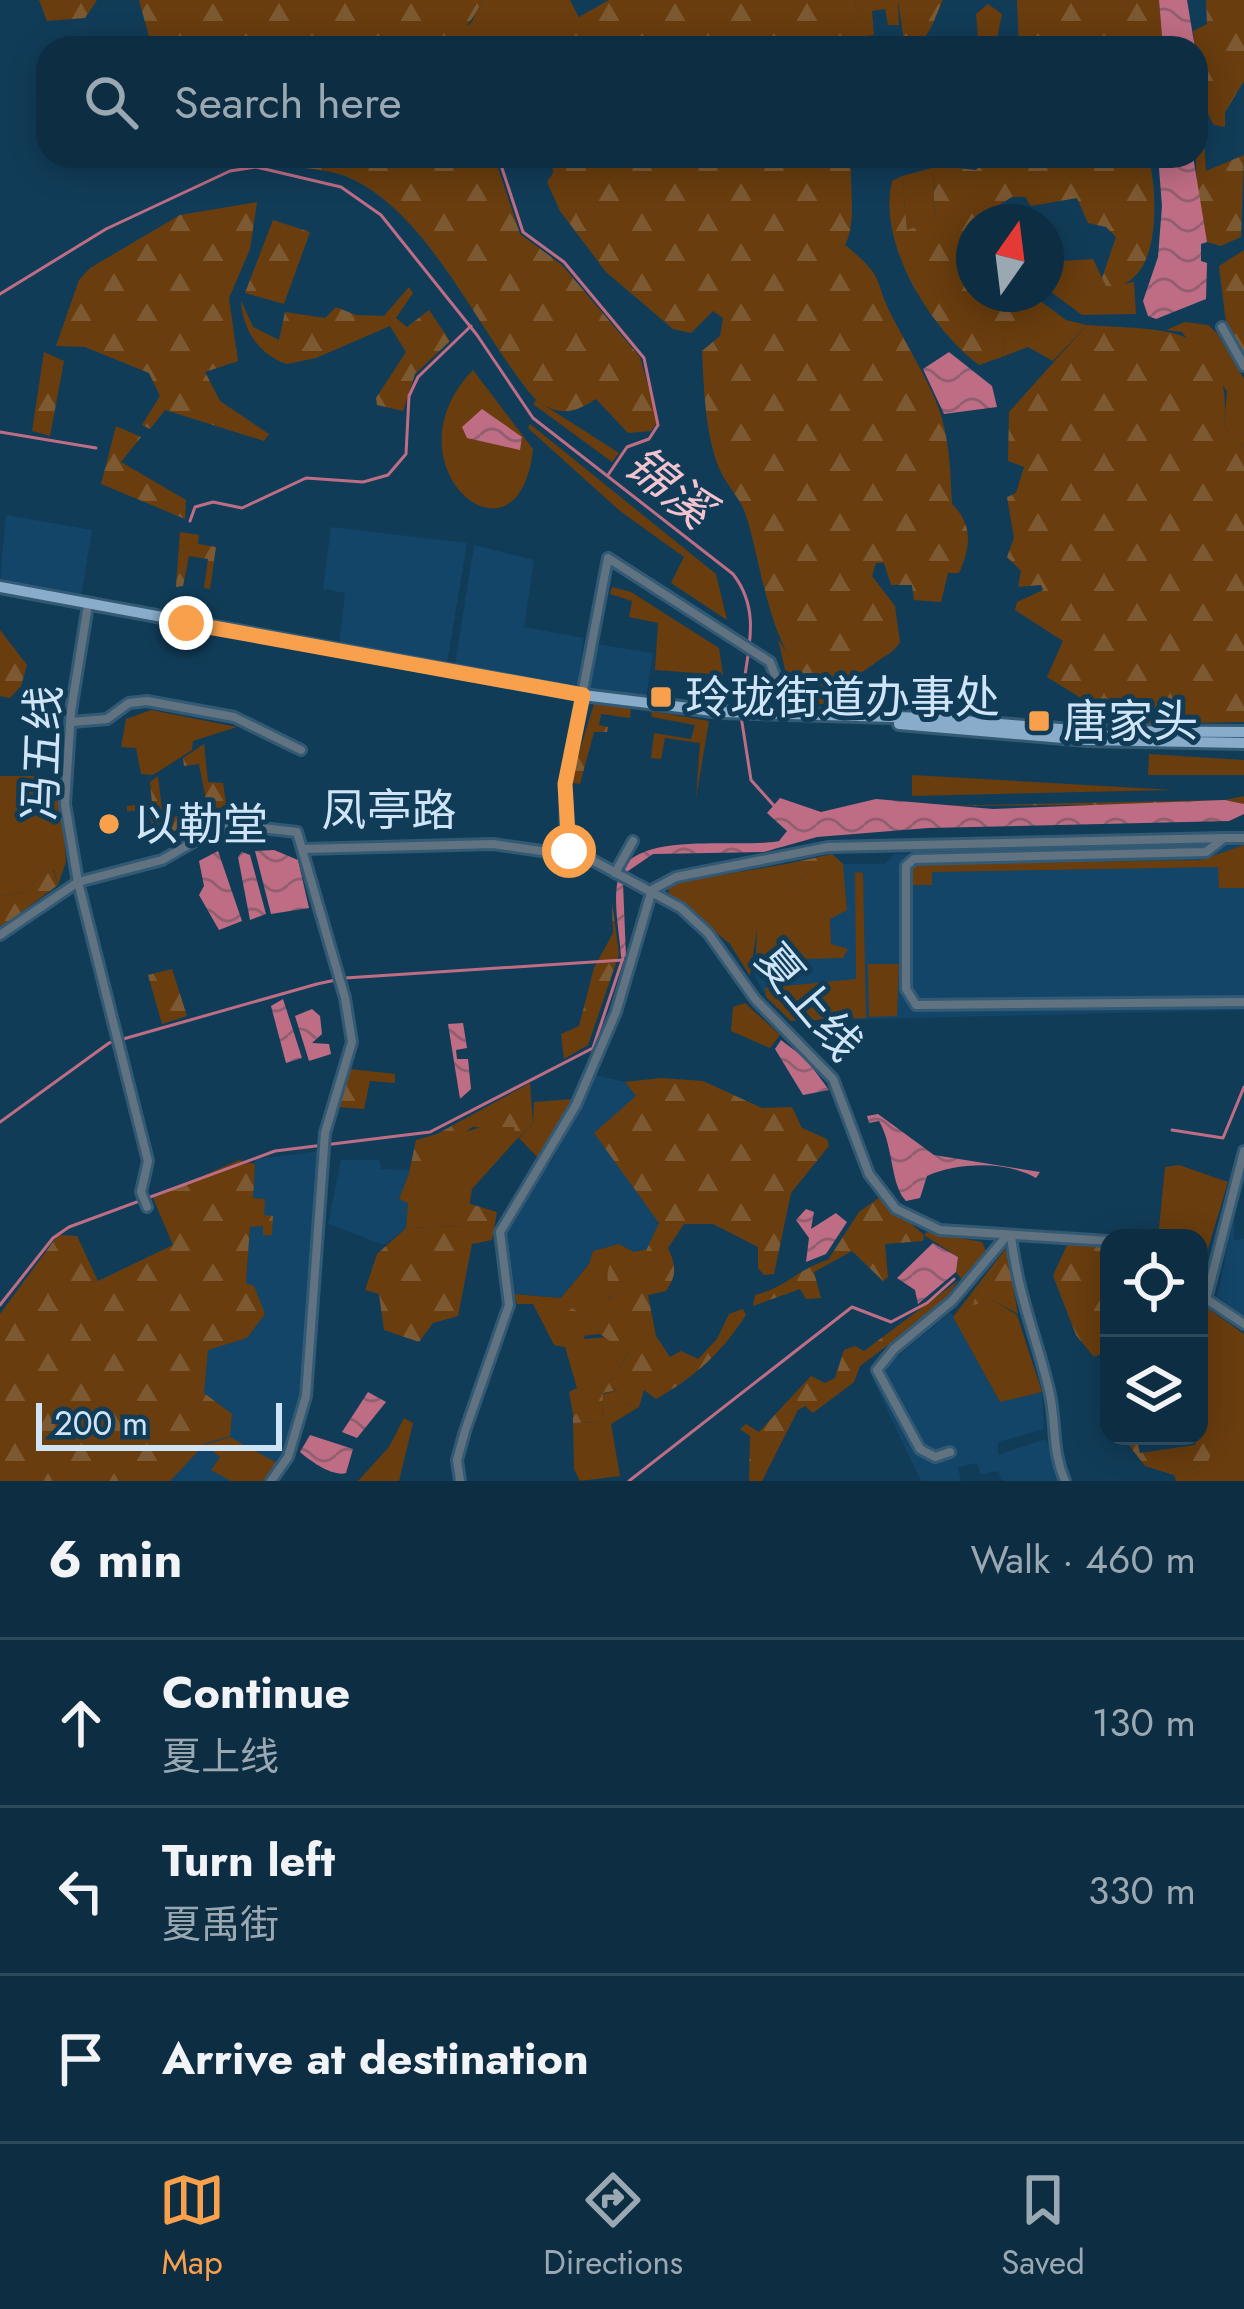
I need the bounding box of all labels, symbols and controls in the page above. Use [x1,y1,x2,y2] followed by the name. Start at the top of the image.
[36,36,1208,168] search box
[78,69,144,135] icon: search
[174,70,402,135] text: Search here
[956,204,1064,312] north arrow
[610,430,732,547] water label: 锦溪
[159,596,213,650] route end
[685,665,1000,730] place label: 玲珑街道办事处
[7,684,77,822] street label: 冯五线
[648,684,674,710] marker: 玲珑街道办事处
[1063,689,1198,754] place label: 唐家头
[1026,708,1052,734] marker: 唐家头
[321,778,457,843] street label: 凤亭路
[133,792,268,857] place label: 以勒堂
[96,811,122,837] marker: 以勒堂
[542,824,596,878] route start
[741,929,877,1075] street label: 夏上线
[1100,1229,1208,1445] map controls
[1100,1229,1208,1337] button: locate
[1100,1337,1208,1445] button: layers
[36,1397,282,1450] scale bar
[54,1400,148,1447] text: 200 m
[48,1522,183,1596] text: 6 min
[971,1531,1196,1588] text: Walk · 460 m
[162,1660,350,1725] text: Continue
[48,1690,114,1756] icon: ahead
[1092,1694,1196,1751] text: 130 m
[162,1728,279,1785] text: 夏上线
[162,1828,335,1893] text: Turn left
[48,1858,114,1924] icon: left
[1088,1862,1196,1919] text: 330 m
[162,1896,279,1953] text: 夏禹街
[48,2026,114,2092] icon: arrive
[162,2026,589,2091] text: Arrive at destination
[159,2167,225,2286] tab: Map
[543,2167,683,2286] tab: Directions
[1001,2167,1085,2286] tab: Saved

